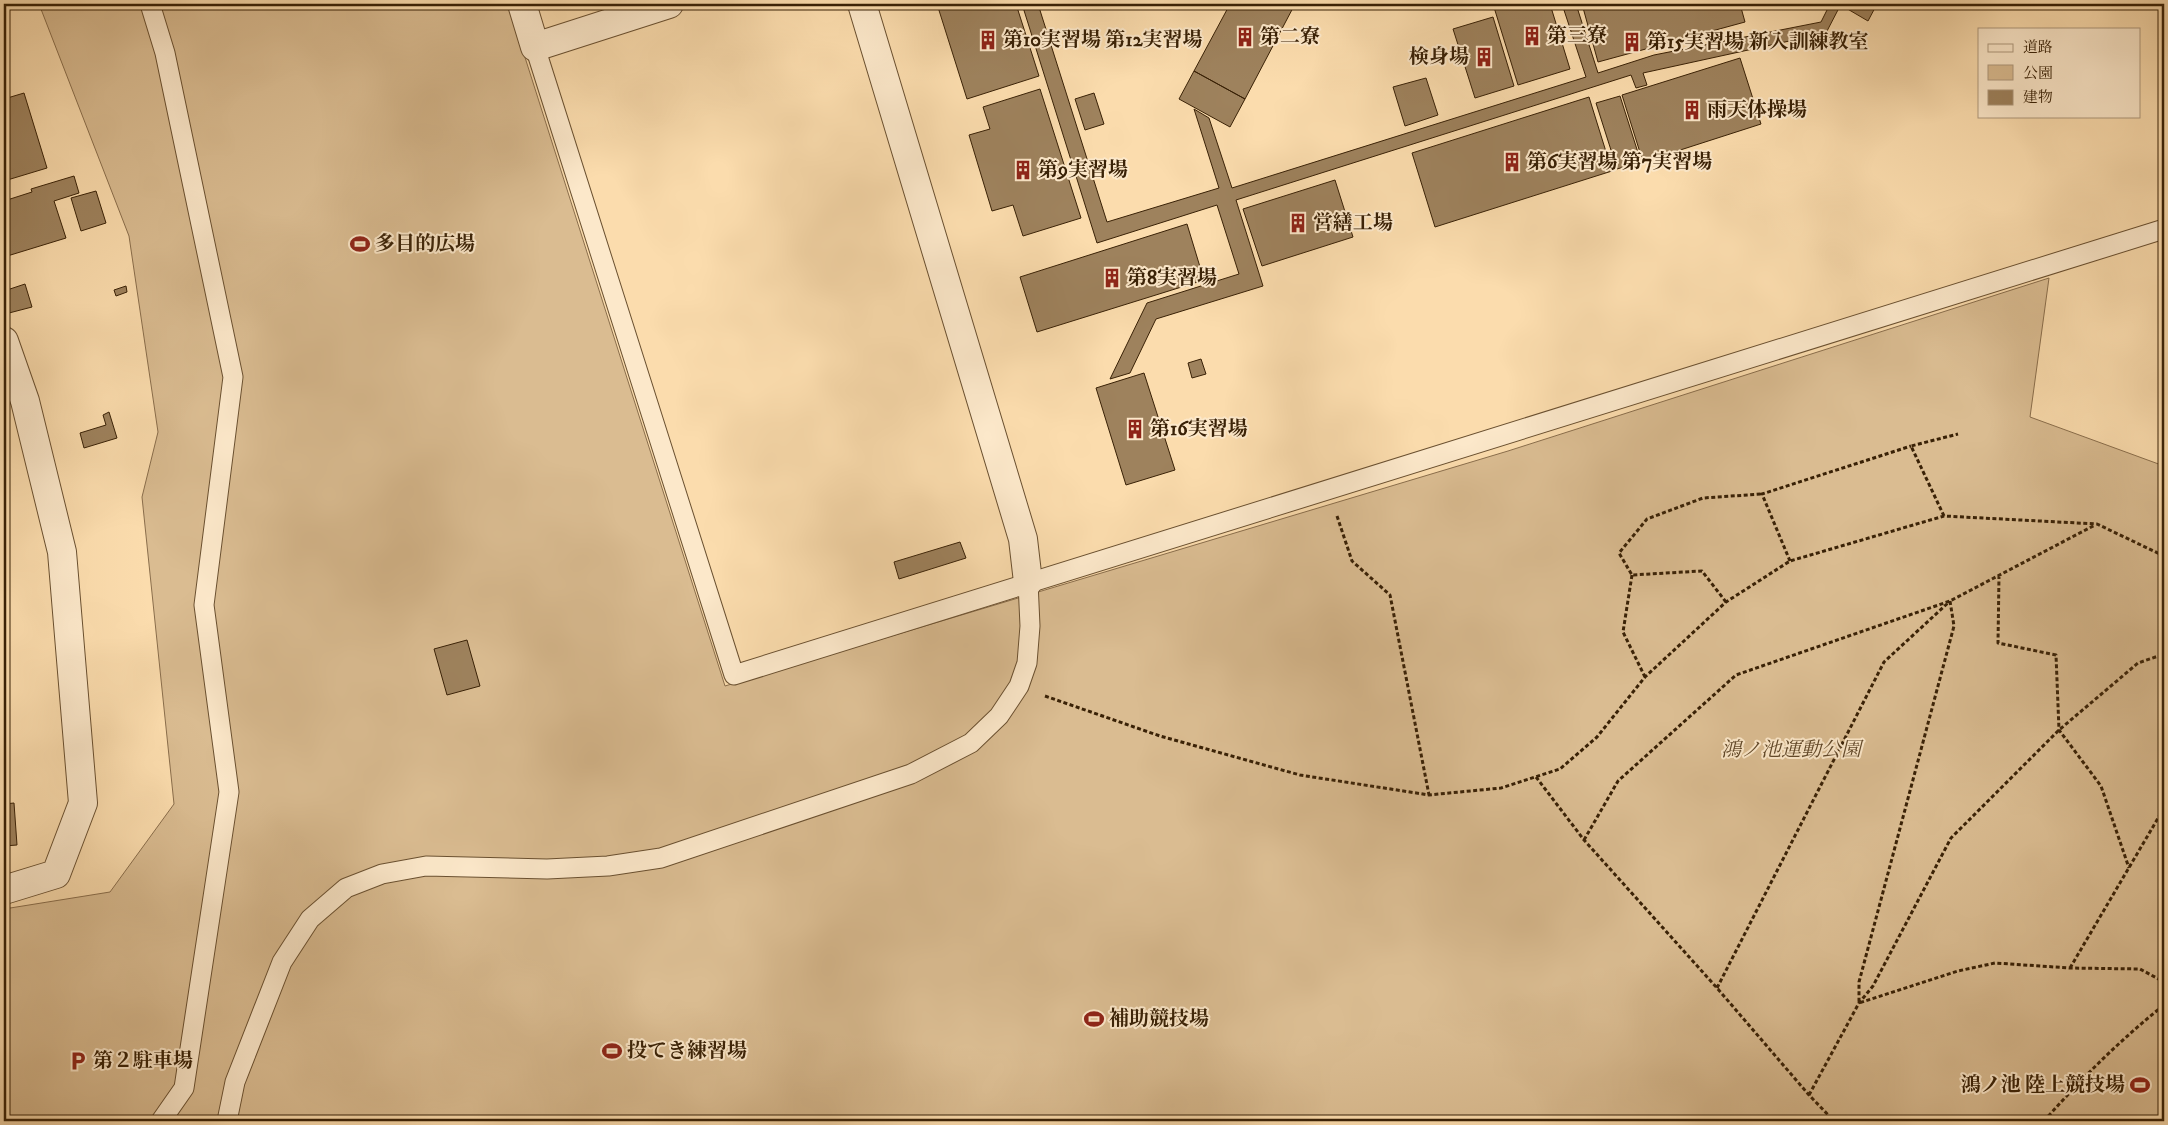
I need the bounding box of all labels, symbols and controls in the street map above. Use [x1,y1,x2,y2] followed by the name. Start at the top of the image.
[1547,24,1607,49] place label: 第三寮
[1260,25,1320,50] place label: 第二寮
[1521,25,1543,47] building icon: 第三寮
[1234,26,1256,48] building icon: 第二寮
[1003,28,1203,53] place label: 第10実習場 第12実習場
[1978,28,2140,118] legend
[977,29,999,51] building icon: 第10実習場 第12実習場
[1647,30,1868,55] place label: 第15実習場 新入訓練教室
[1621,31,1643,53] building icon: 第15実習場 新入訓練教室
[2023,38,2053,57] text: 道路
[1409,45,1469,70] place label: 検身場
[1473,46,1495,68] building icon: 検身場
[2023,64,2053,83] text: 公園
[2023,88,2053,107] text: 建物
[1707,98,1807,123] place label: 雨天体操場
[1681,99,1703,121] building icon: 雨天体操場
[1527,150,1712,175] place label: 第6実習場 第7実習場
[1501,151,1523,173] building icon: 第6実習場 第7実習場
[1038,158,1128,183] place label: 第9実習場
[1012,159,1034,181] building icon: 第9実習場
[1313,211,1393,236] place label: 営繕工場
[1287,212,1309,234] building icon: 営繕工場
[375,232,475,257] place label: 多目的広場
[349,233,371,255] sports icon: 多目的広場
[1127,266,1217,291] place label: 第8実習場
[1101,267,1123,289] building icon: 第8実習場
[1150,417,1248,442] place label: 第16実習場
[1124,418,1146,440] building icon: 第16実習場
[1721,738,1864,763] park label: 鴻ノ池運動公園
[1109,1007,1209,1032] place label: 補助競技場
[1083,1008,1105,1030] sports icon: 補助競技場
[627,1039,747,1064] place label: 投てき練習場
[601,1040,623,1062] sports icon: 投てき練習場
[93,1049,193,1074] place label: 第２駐車場
[67,1050,89,1072] parking icon: 第２駐車場
[1961,1073,2125,1098] place label: 鴻ノ池 陸上競技場
[2129,1074,2151,1096] sports icon: 鴻ノ池 陸上競技場

